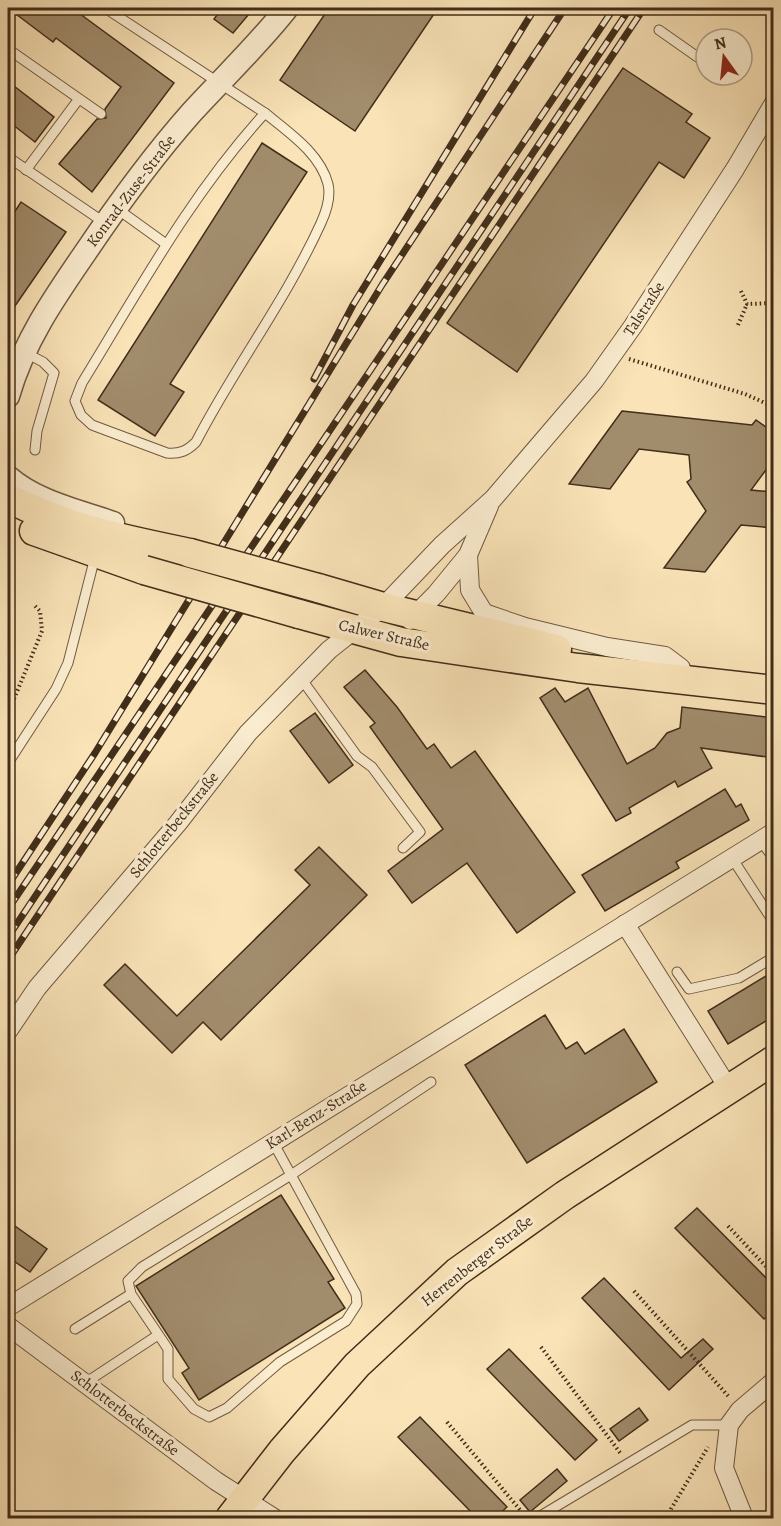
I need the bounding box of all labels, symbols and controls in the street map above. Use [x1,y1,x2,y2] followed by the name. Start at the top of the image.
[694,27,754,87] north arrow
[712,31,729,56] text: N
[81,130,181,252] street label: Konrad-Zuse-Straße
[618,277,670,341] street label: Talstraße
[336,614,432,656] street label: Calwer Straße
[124,767,224,883] street label: Schlotterbeckstraße
[261,1075,371,1155] street label: Karl-Benz-Straße
[416,1210,538,1312] street label: Herrenberger Straße
[66,1365,184,1461] street label: Schlotterbeckstraße

